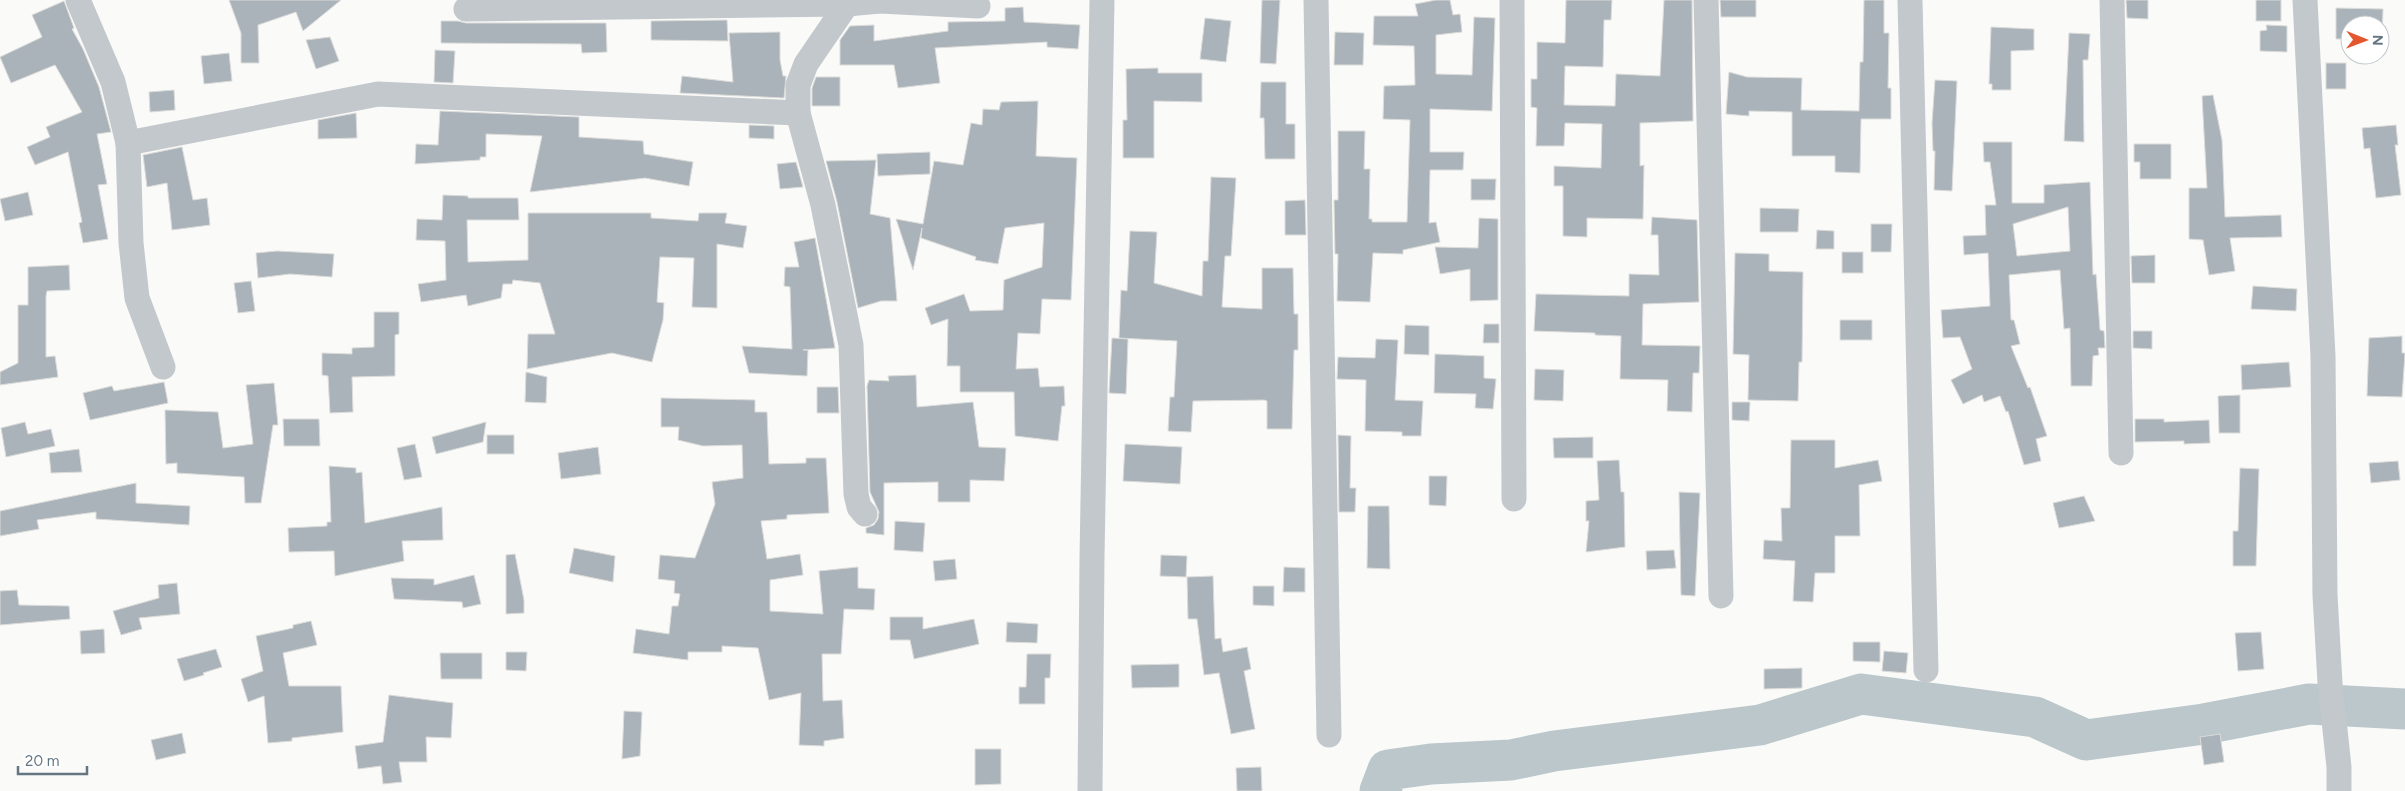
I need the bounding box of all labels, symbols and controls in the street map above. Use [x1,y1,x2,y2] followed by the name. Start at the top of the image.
[2340,15,2390,65] north arrow
[2369,35,2386,46] text: N
[18,744,86,776] scale bar
[25,752,59,770] text: 20 m

